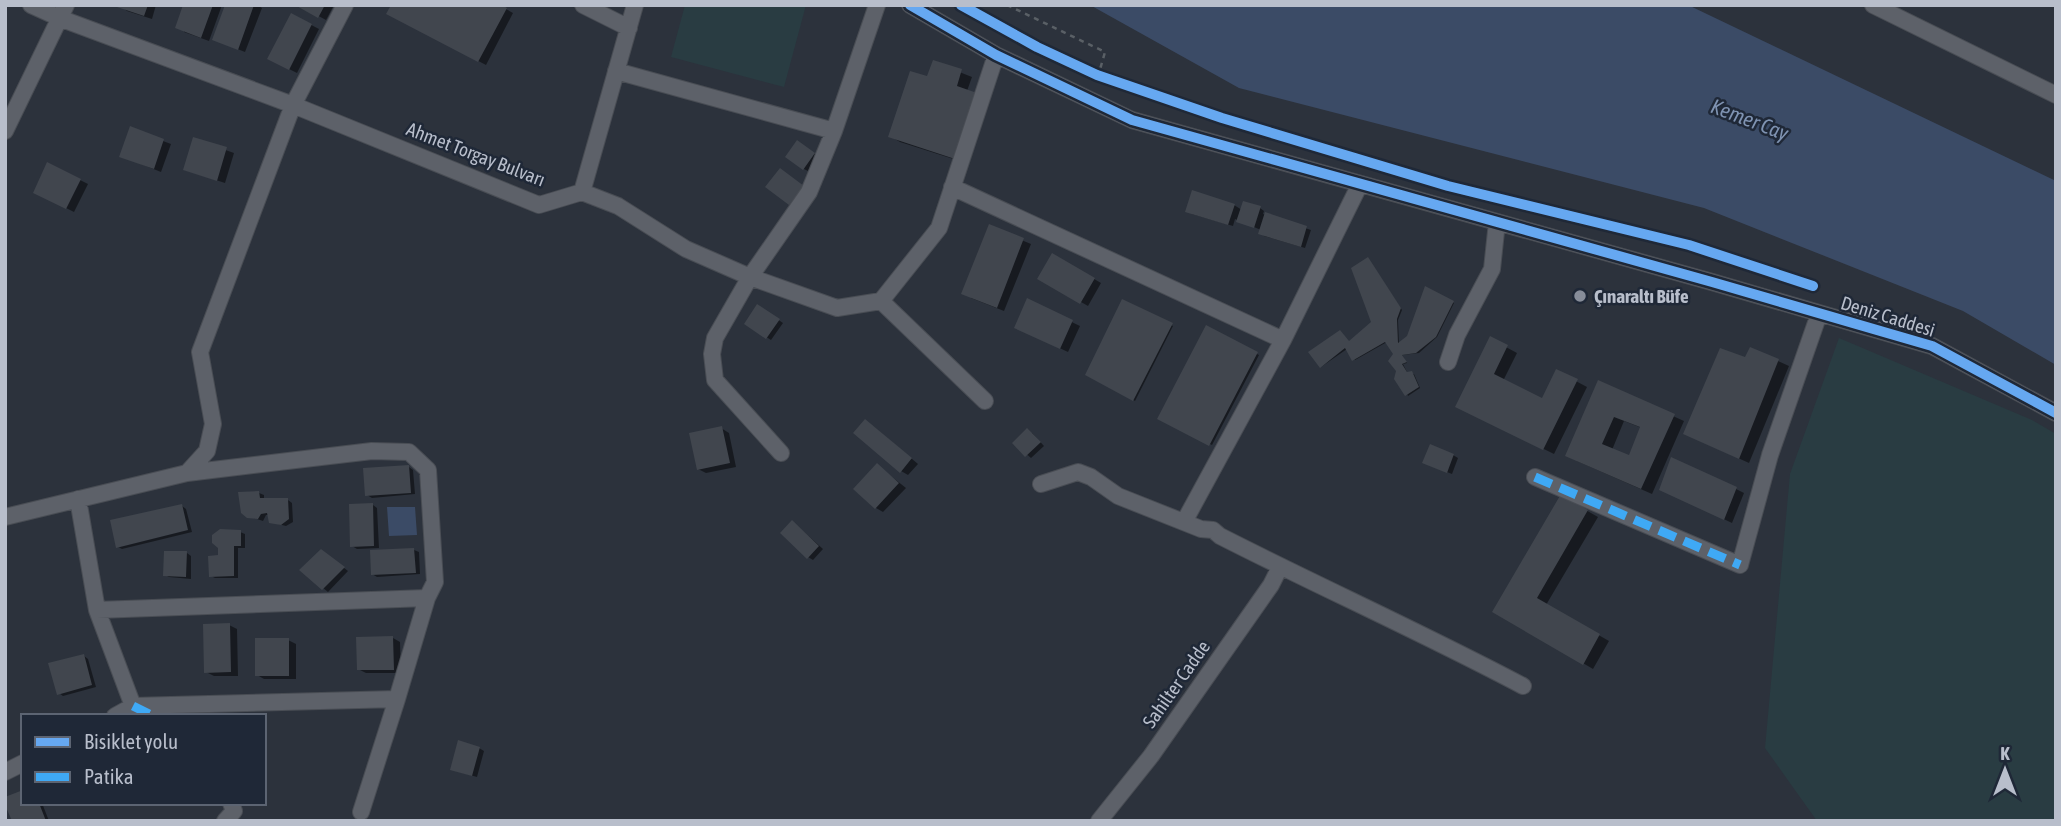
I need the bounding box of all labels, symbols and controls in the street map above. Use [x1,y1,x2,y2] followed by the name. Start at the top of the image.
[1708,93,1792,145] water label: Kemer Cay
[404,117,548,191] street label: Ahmet Torgay Bulvarı
[1594,285,1689,307] place label: Çınaraltı Büfe
[1572,288,1588,304] marker: Çınaraltı Büfe
[1838,291,1938,341] street label: Deniz Caddesi
[1138,636,1214,732] street label: Sahilter Cadde
[21,714,266,805] legend
[84,729,178,753] text: Bisiklet yolu
[1970,735,2040,805] north arrow
[2000,742,2010,764] text: K
[84,764,134,788] text: Patika

